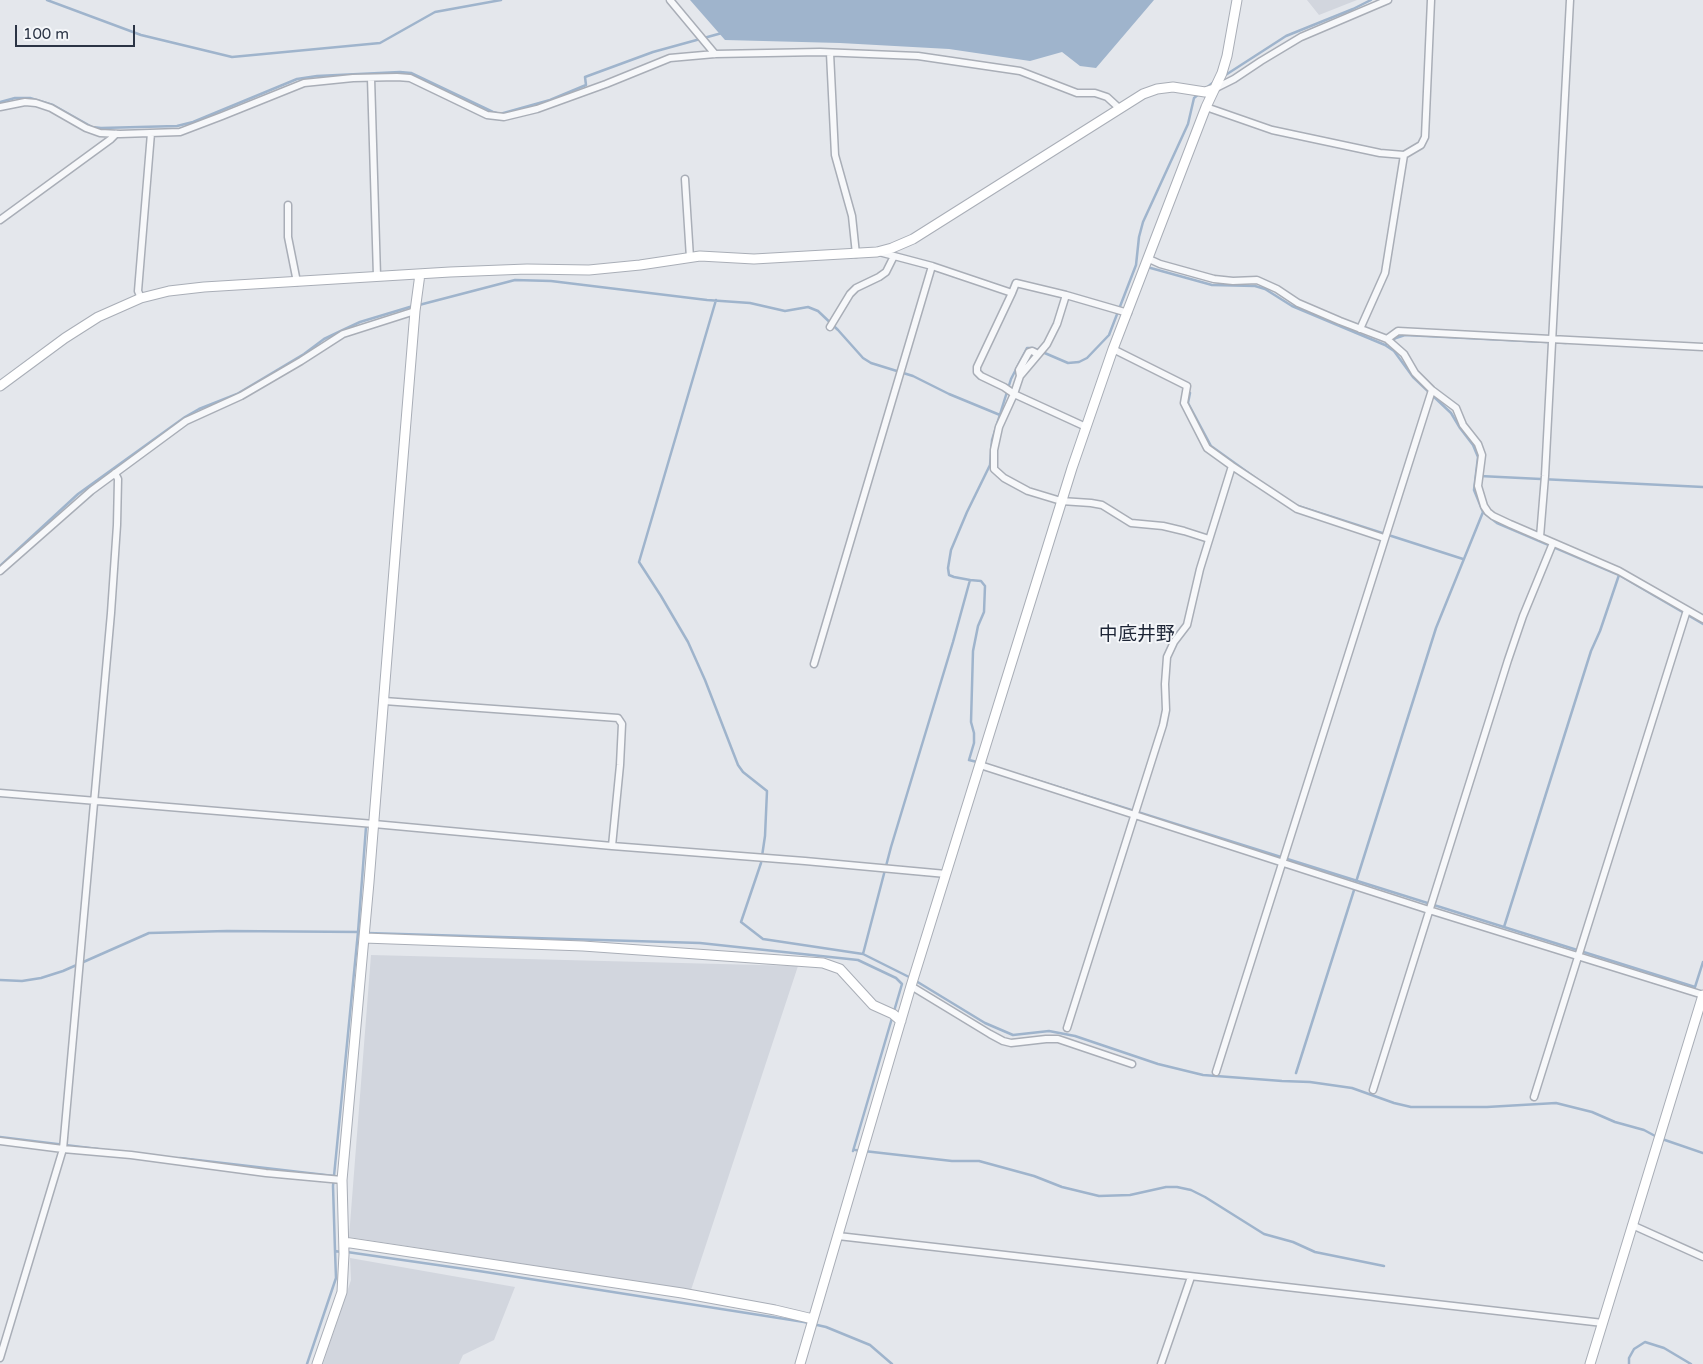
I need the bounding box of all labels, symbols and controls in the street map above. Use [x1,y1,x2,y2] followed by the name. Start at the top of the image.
[18,15,138,47] scale bar
[23,25,69,43] text: 100 m
[1099,624,1175,646] district label: 中底井野

